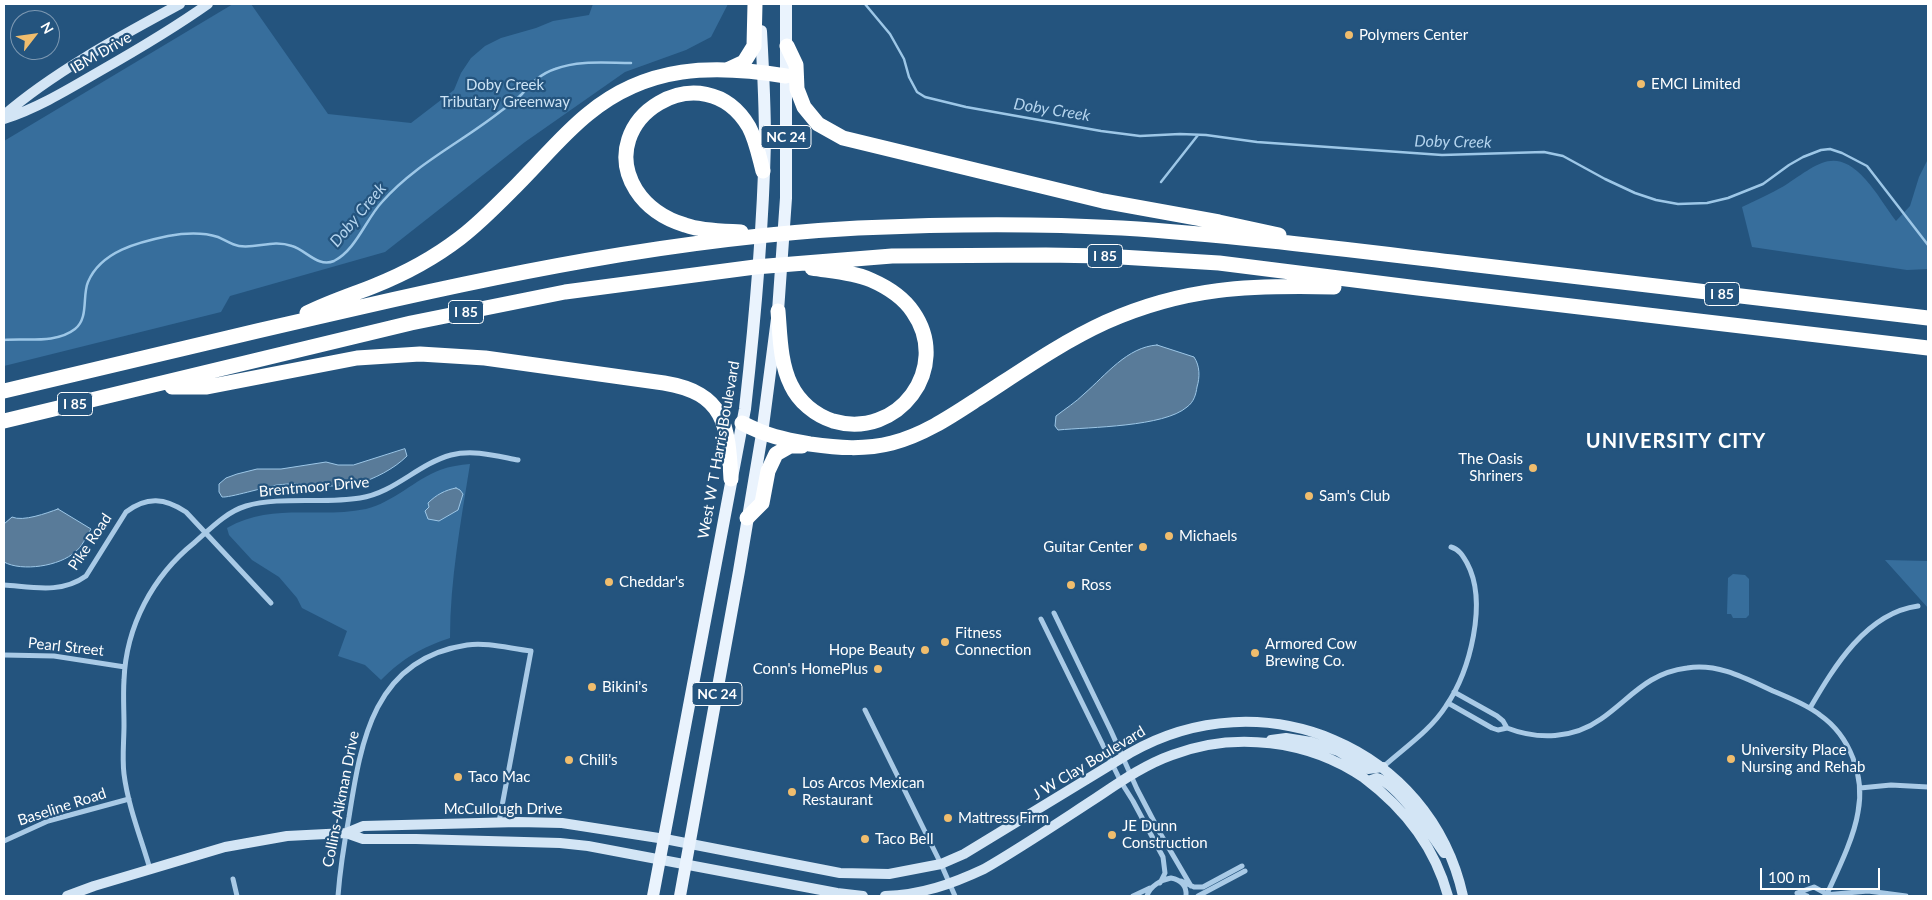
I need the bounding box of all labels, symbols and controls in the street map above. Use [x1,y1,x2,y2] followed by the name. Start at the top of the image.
[10,10,60,60] north arrow
[37,19,58,37] text: N
[1359,26,1468,44] place label: Polymers Center
[67,28,135,78] street label: IBM Drive
[1343,29,1355,41] marker: Polymers Center
[1651,75,1741,93] place label: EMCI Limited
[440,76,570,111] park label: Doby Creek Tributary Greenway
[1635,78,1647,90] marker: EMCI Limited
[1012,94,1092,126] water label: Doby Creek
[761,125,811,148] road number: NC 24
[1414,132,1492,152] water label: Doby Creek
[326,179,390,251] water label: Doby Creek
[1088,245,1122,268] road number: I 85
[1704,282,1740,306] road number: I 85
[448,300,484,324] road number: I 85
[694,360,744,540] street label: West W T Harris Boulevard
[58,392,92,416] road number: I 85
[1584,430,1768,454] district label: UNIVERSITY CITY
[1458,450,1523,485] place label: The Oasis Shriners
[1527,462,1539,474] marker: The Oasis Shriners
[258,473,370,501] street label: Brentmoor Drive
[1319,487,1390,505] place label: Sam's Club
[1303,490,1315,502] marker: Sam's Club
[64,510,116,574] street label: Pike Road
[1179,527,1237,545] place label: Michaels
[1163,530,1175,542] marker: Michaels
[1043,538,1133,556] place label: Guitar Center
[1137,541,1149,553] marker: Guitar Center
[619,573,684,591] place label: Cheddar's
[603,576,615,588] marker: Cheddar's
[1081,576,1111,594] place label: Ross
[1065,579,1077,591] marker: Ross
[955,624,1031,659] place label: Fitness Connection
[27,634,105,660] street label: Pearl Street
[1265,635,1357,670] place label: Armored Cow Brewing Co.
[939,636,951,648] marker: Fitness Connection
[829,641,915,659] place label: Hope Beauty
[919,644,931,656] marker: Hope Beauty
[1249,647,1261,659] marker: Armored Cow Brewing Co.
[753,660,868,678] place label: Conn's HomePlus
[872,663,884,675] marker: Conn's HomePlus
[602,678,648,696] place label: Bikini's
[586,681,598,693] marker: Bikini's
[692,682,742,706] road number: NC 24
[1029,722,1149,804] street label: J W Clay Boulevard
[319,729,363,869] street label: Collins-Aikman Drive
[1741,741,1865,776] place label: University Place Nursing and Rehab
[579,751,618,769] place label: Chili's
[1725,753,1737,765] marker: University Place Nursing and Rehab
[563,754,575,766] marker: Chili's
[468,768,530,786] place label: Taco Mac
[452,771,464,783] marker: Taco Mac
[802,774,925,809] place label: Los Arcos Mexican Restaurant
[15,784,109,830] street label: Baseline Road
[786,786,798,798] marker: Los Arcos Mexican Restaurant
[444,800,562,818] street label: McCullough Drive
[958,809,1049,827] place label: Mattress Firm
[942,812,954,824] marker: Mattress Firm
[1122,817,1208,852] place label: JE Dunn Construction
[1106,829,1118,841] marker: JE Dunn Construction
[875,830,934,848] place label: Taco Bell
[859,833,871,845] marker: Taco Bell
[1762,858,1882,890] scale bar
[1768,868,1810,886] text: 100 m

